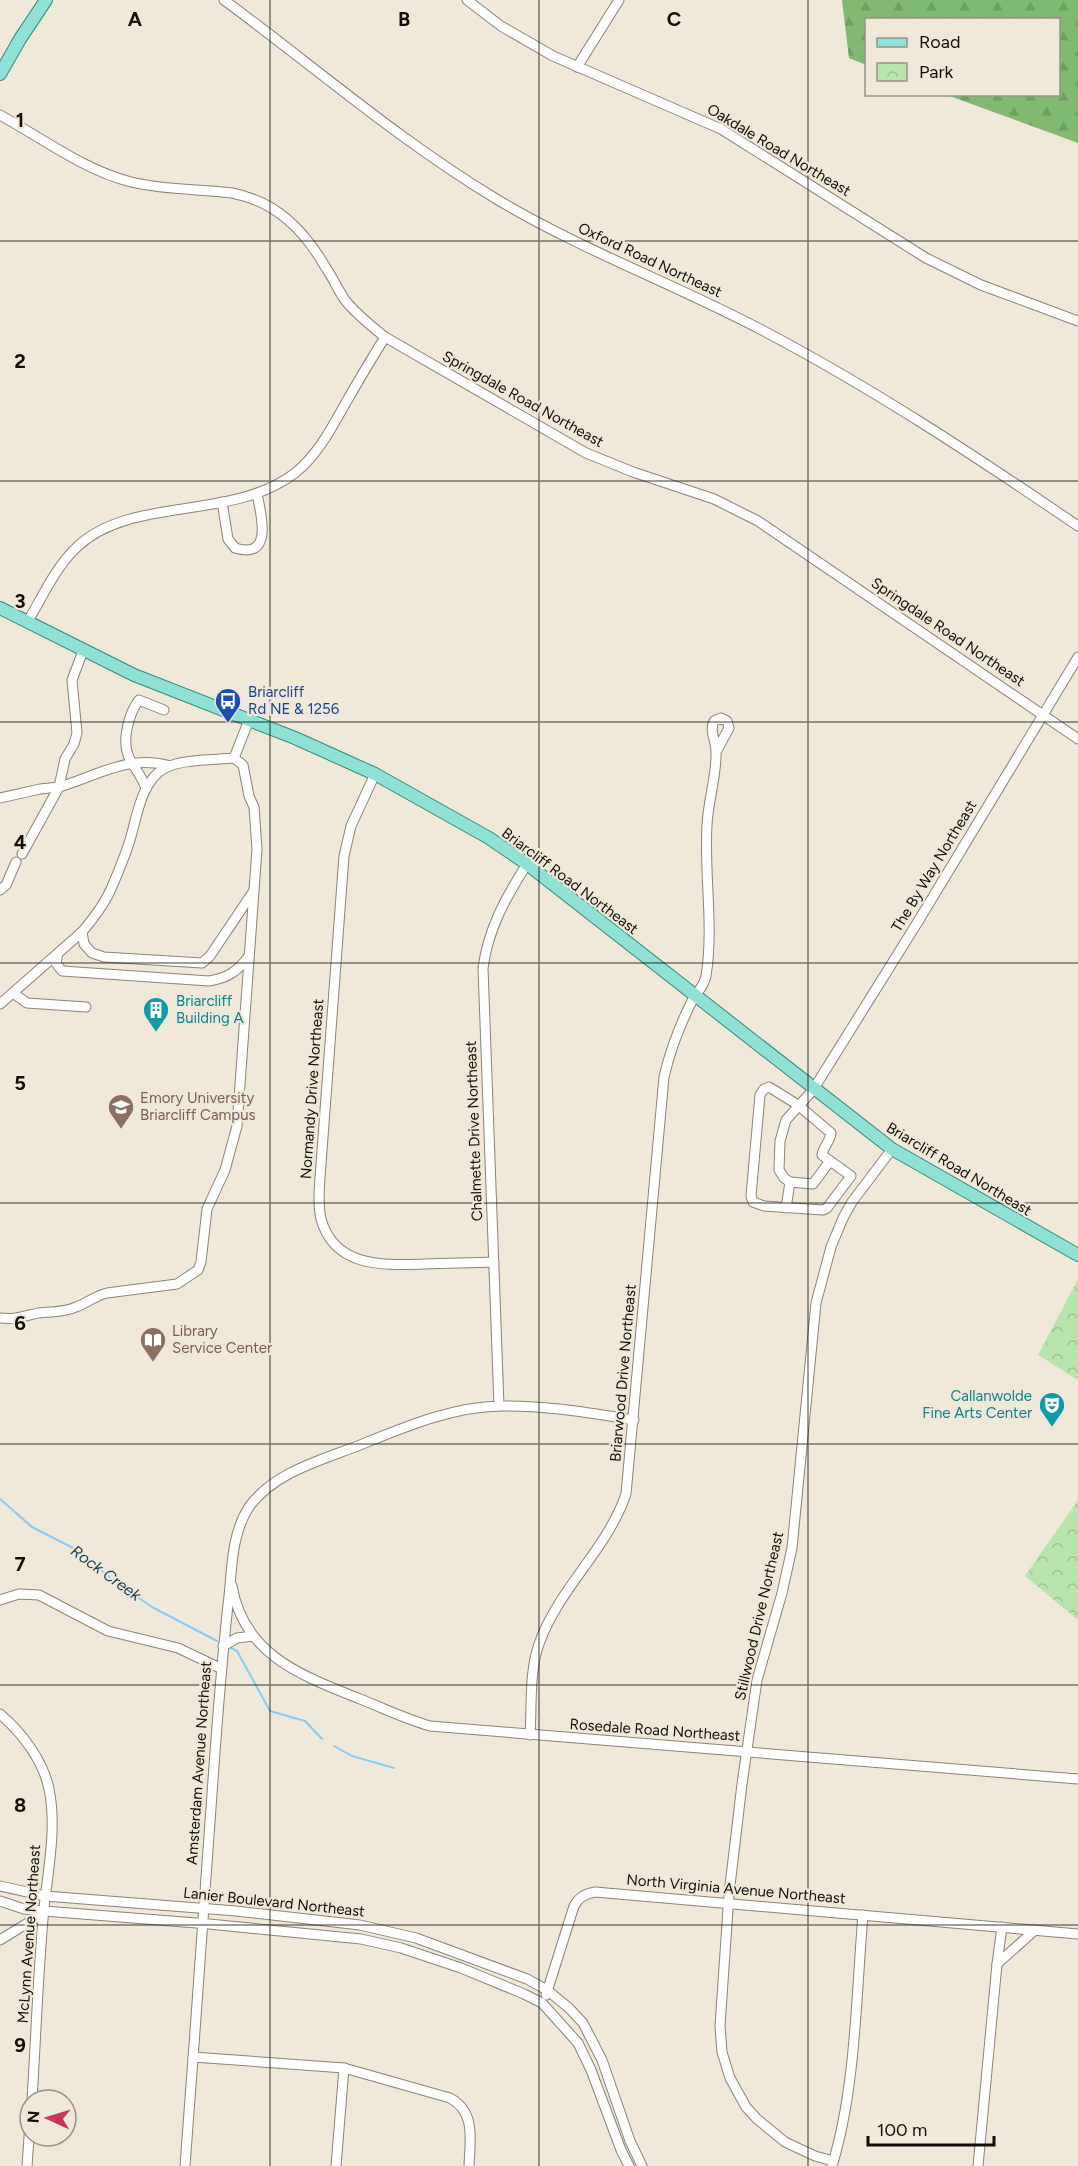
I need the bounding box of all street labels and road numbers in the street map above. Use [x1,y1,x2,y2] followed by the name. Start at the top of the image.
[704,100,854,200] street label: Oakdale Road Northeast
[575,219,725,301] street label: Oxford Road Northeast
[439,347,607,451] street label: Springdale Road Northeast
[868,574,1029,690] street label: Springdale Road Northeast
[888,797,981,935] street label: The By Way Northeast
[498,824,642,938] street label: Briarcliff Road Northeast
[297,998,327,1180] street label: Normandy Drive Northeast
[462,1040,486,1222] street label: Chalmette Drive Northeast
[883,1118,1035,1220] street label: Briarcliff Road Northeast
[606,1283,640,1463] street label: Briarwood Drive Northeast
[731,1529,787,1702] street label: Stillwood Drive Northeast
[183,1660,215,1865] street label: Amsterdam Avenue Northeast
[569,1715,741,1745] street label: Rosedale Road Northeast
[14,1844,44,2024] street label: McLynn Avenue Northeast
[626,1870,847,1908] street label: North Virginia Avenue Northeast
[182,1884,366,1921] street label: Lanier Boulevard Northeast

